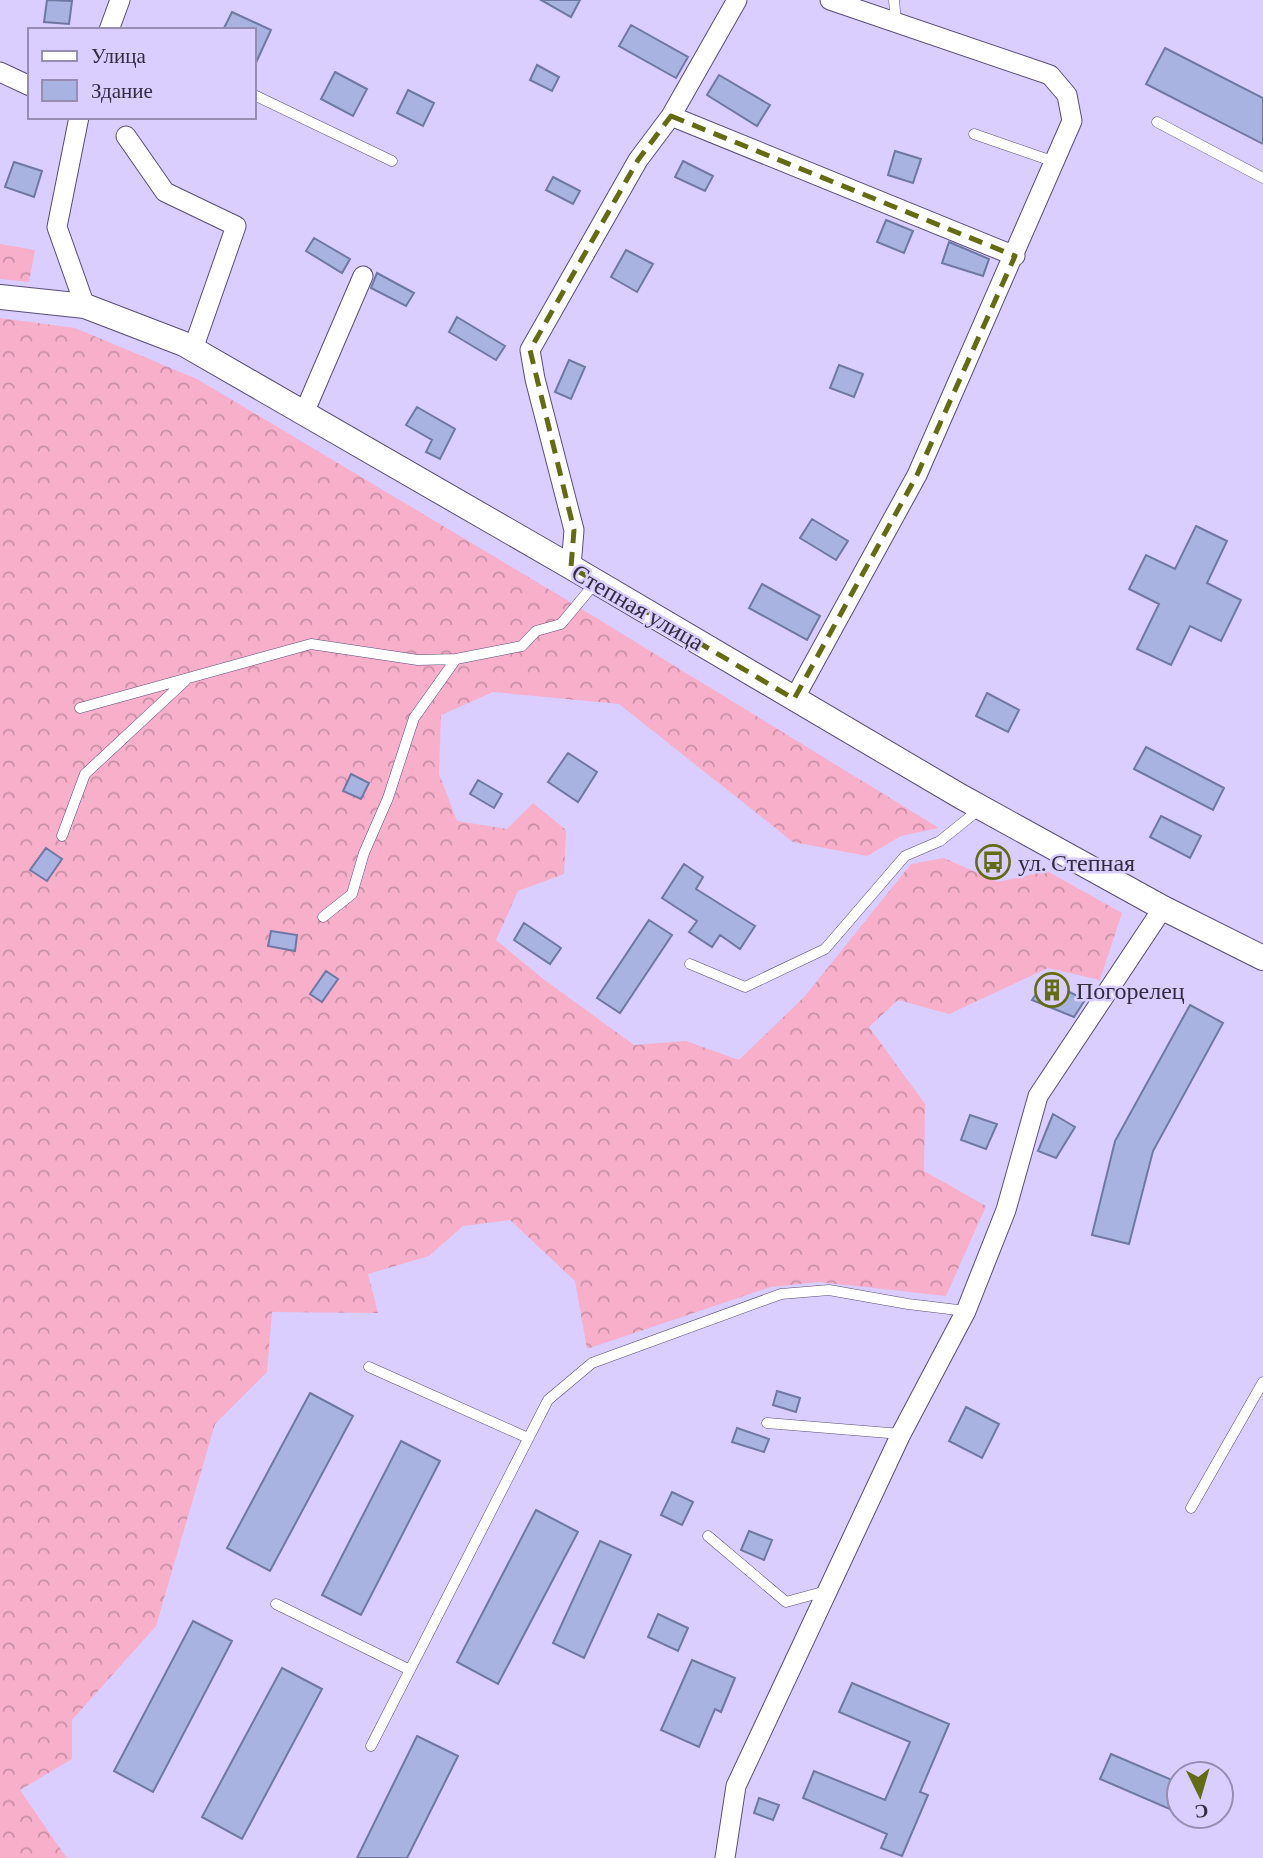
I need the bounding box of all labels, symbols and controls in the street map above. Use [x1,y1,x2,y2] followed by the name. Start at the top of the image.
[28,28,256,119] legend
[91,44,146,68] text: Улица
[91,79,153,103] text: Здание
[567,558,709,656] street label: Степная улица
[974,843,1012,881] bus stop icon: ул. Степная
[1018,849,1135,876] place label: ул. Степная
[1033,971,1071,1009] building icon: Погорелец
[1076,977,1185,1004] place label: Погорелец
[1165,1760,1235,1830] north arrow
[1194,1800,1209,1822] text: С

